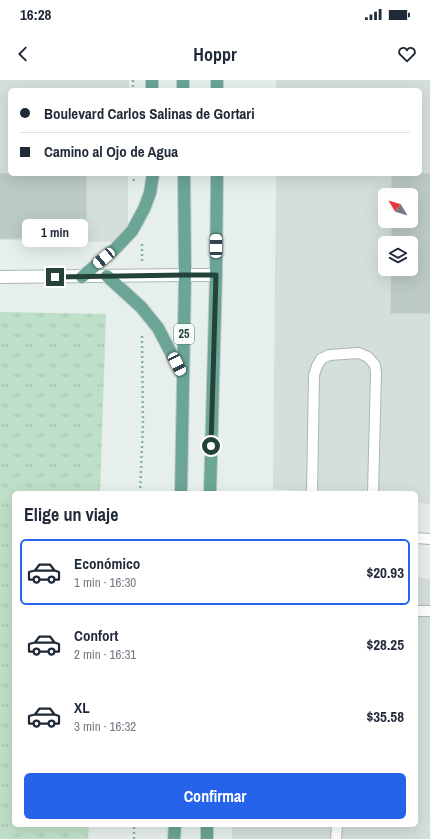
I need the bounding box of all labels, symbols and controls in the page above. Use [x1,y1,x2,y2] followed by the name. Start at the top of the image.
[20,4,51,25] text: 16:28
[193,42,237,67] text: Hoppr
[12,43,34,65] icon: back
[396,43,418,65] icon: heart
[44,103,255,124] text: Boulevard Carlos Salinas de Gortari
[44,141,178,162] text: Camino al Ojo de Agua
[378,188,418,228] north arrow
[378,188,418,276] map controls
[22,219,88,247] callout: 1 min
[41,224,69,241] text: 1 min
[210,234,222,258] car
[378,236,418,276] button: layers
[91,246,117,270] car
[46,268,64,286] route end
[174,324,194,344] road number: 25
[166,351,188,377] car
[202,437,220,455] route start
[24,502,118,527] text: Elige un viaje
[74,553,140,574] text: Económico
[26,554,62,590] icon: car
[366,562,404,583] text: $20.93
[74,574,136,591] text: 1 min · 16:30
[74,625,118,646] text: Confort
[26,626,62,662] icon: car
[366,634,404,655] text: $28.25
[74,646,136,663] text: 2 min · 16:31
[74,697,90,718] text: XL
[26,698,62,734] icon: car
[366,706,404,727] text: $35.58
[74,718,136,735] text: 3 min · 16:32
[24,773,406,819] button: Confirmar

